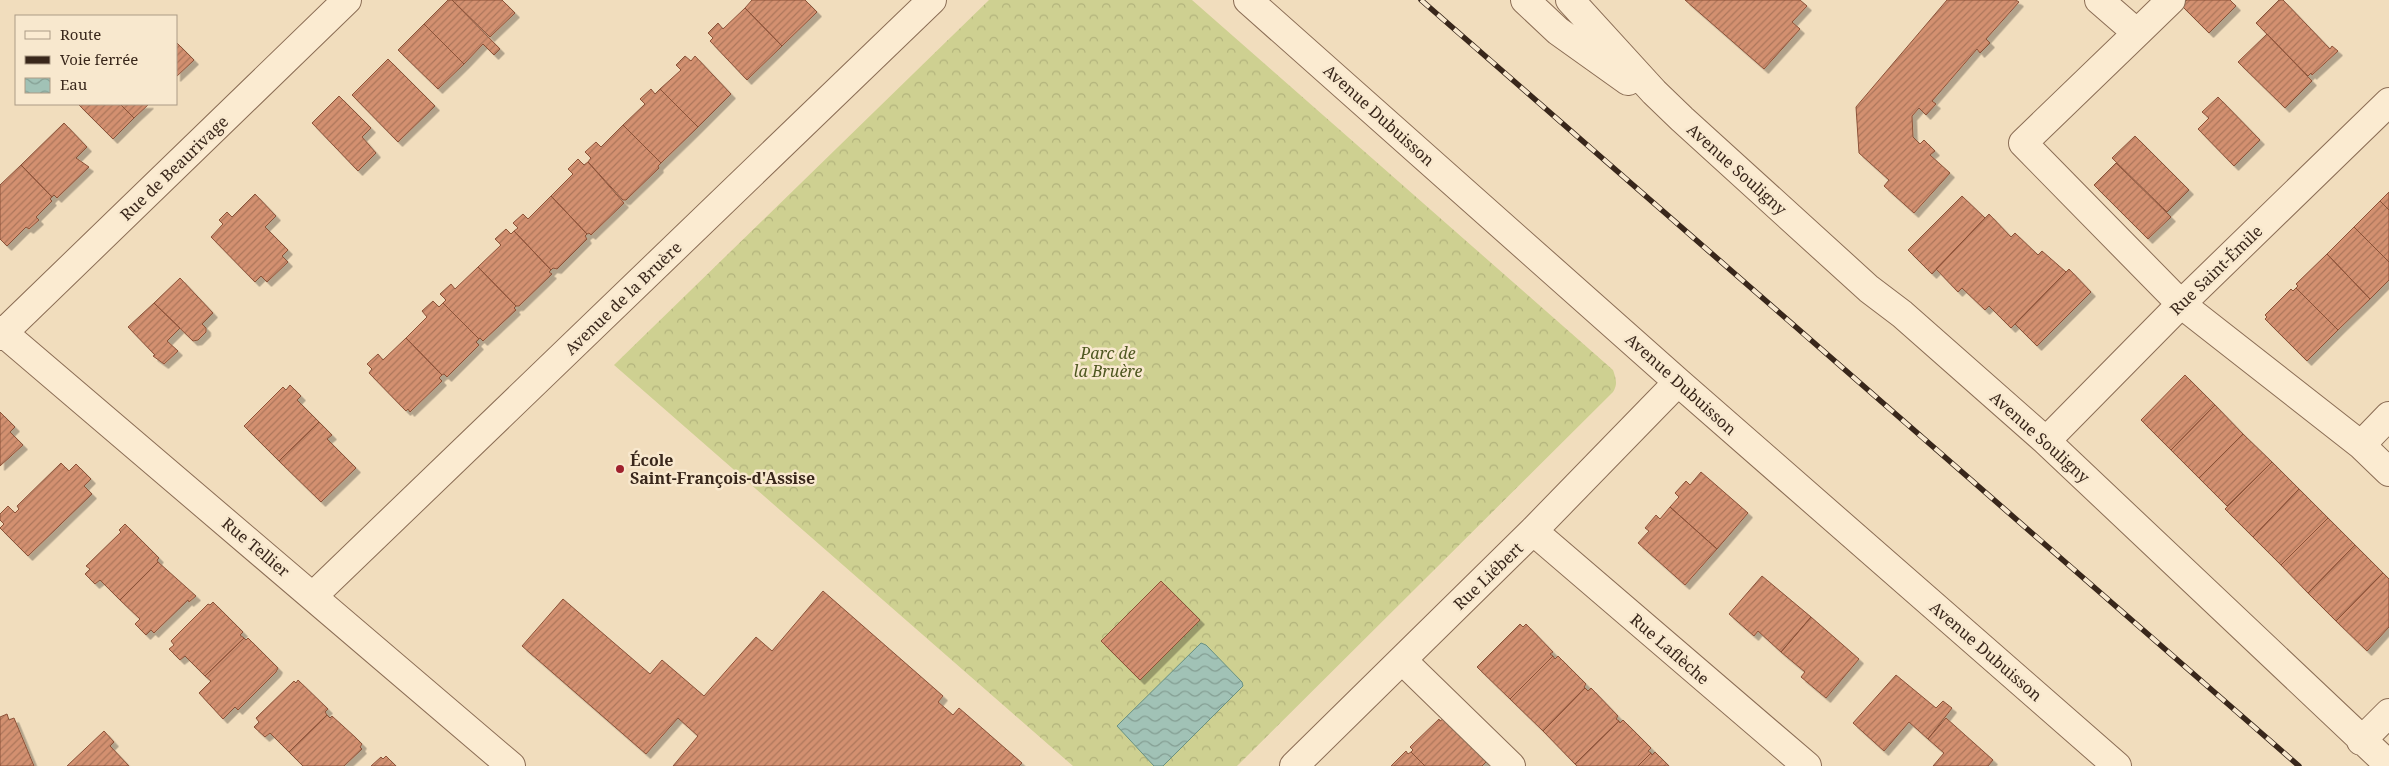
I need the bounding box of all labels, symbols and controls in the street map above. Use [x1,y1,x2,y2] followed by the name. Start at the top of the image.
[15,15,178,105] legend
[60,24,101,44] text: Route
[60,49,138,69] text: Voie ferrée
[1319,59,1439,171] street label: Avenue Dubuisson
[60,74,88,94] text: Eau
[115,111,233,225] street label: Rue de Beaurivage
[1682,118,1792,220] street label: Avenue Souligny
[2165,220,2267,320] street label: Rue Saint-Émile
[560,236,686,360] street label: Avenue de la Bruère
[1621,328,1741,440] street label: Avenue Dubuisson
[1074,342,1142,382] park label: Parc de la Bruère
[1985,386,2095,488] street label: Avenue Souligny
[630,449,815,489] place label: École Saint-François-d'Assise
[614,463,626,475] marker: École Saint-François-d'Assise
[217,512,295,582] street label: Rue Tellier
[1448,537,1528,615] street label: Rue Liébert
[1925,596,2047,706] street label: Avenue Dubuisson
[1626,609,1714,689] street label: Rue Laflèche

